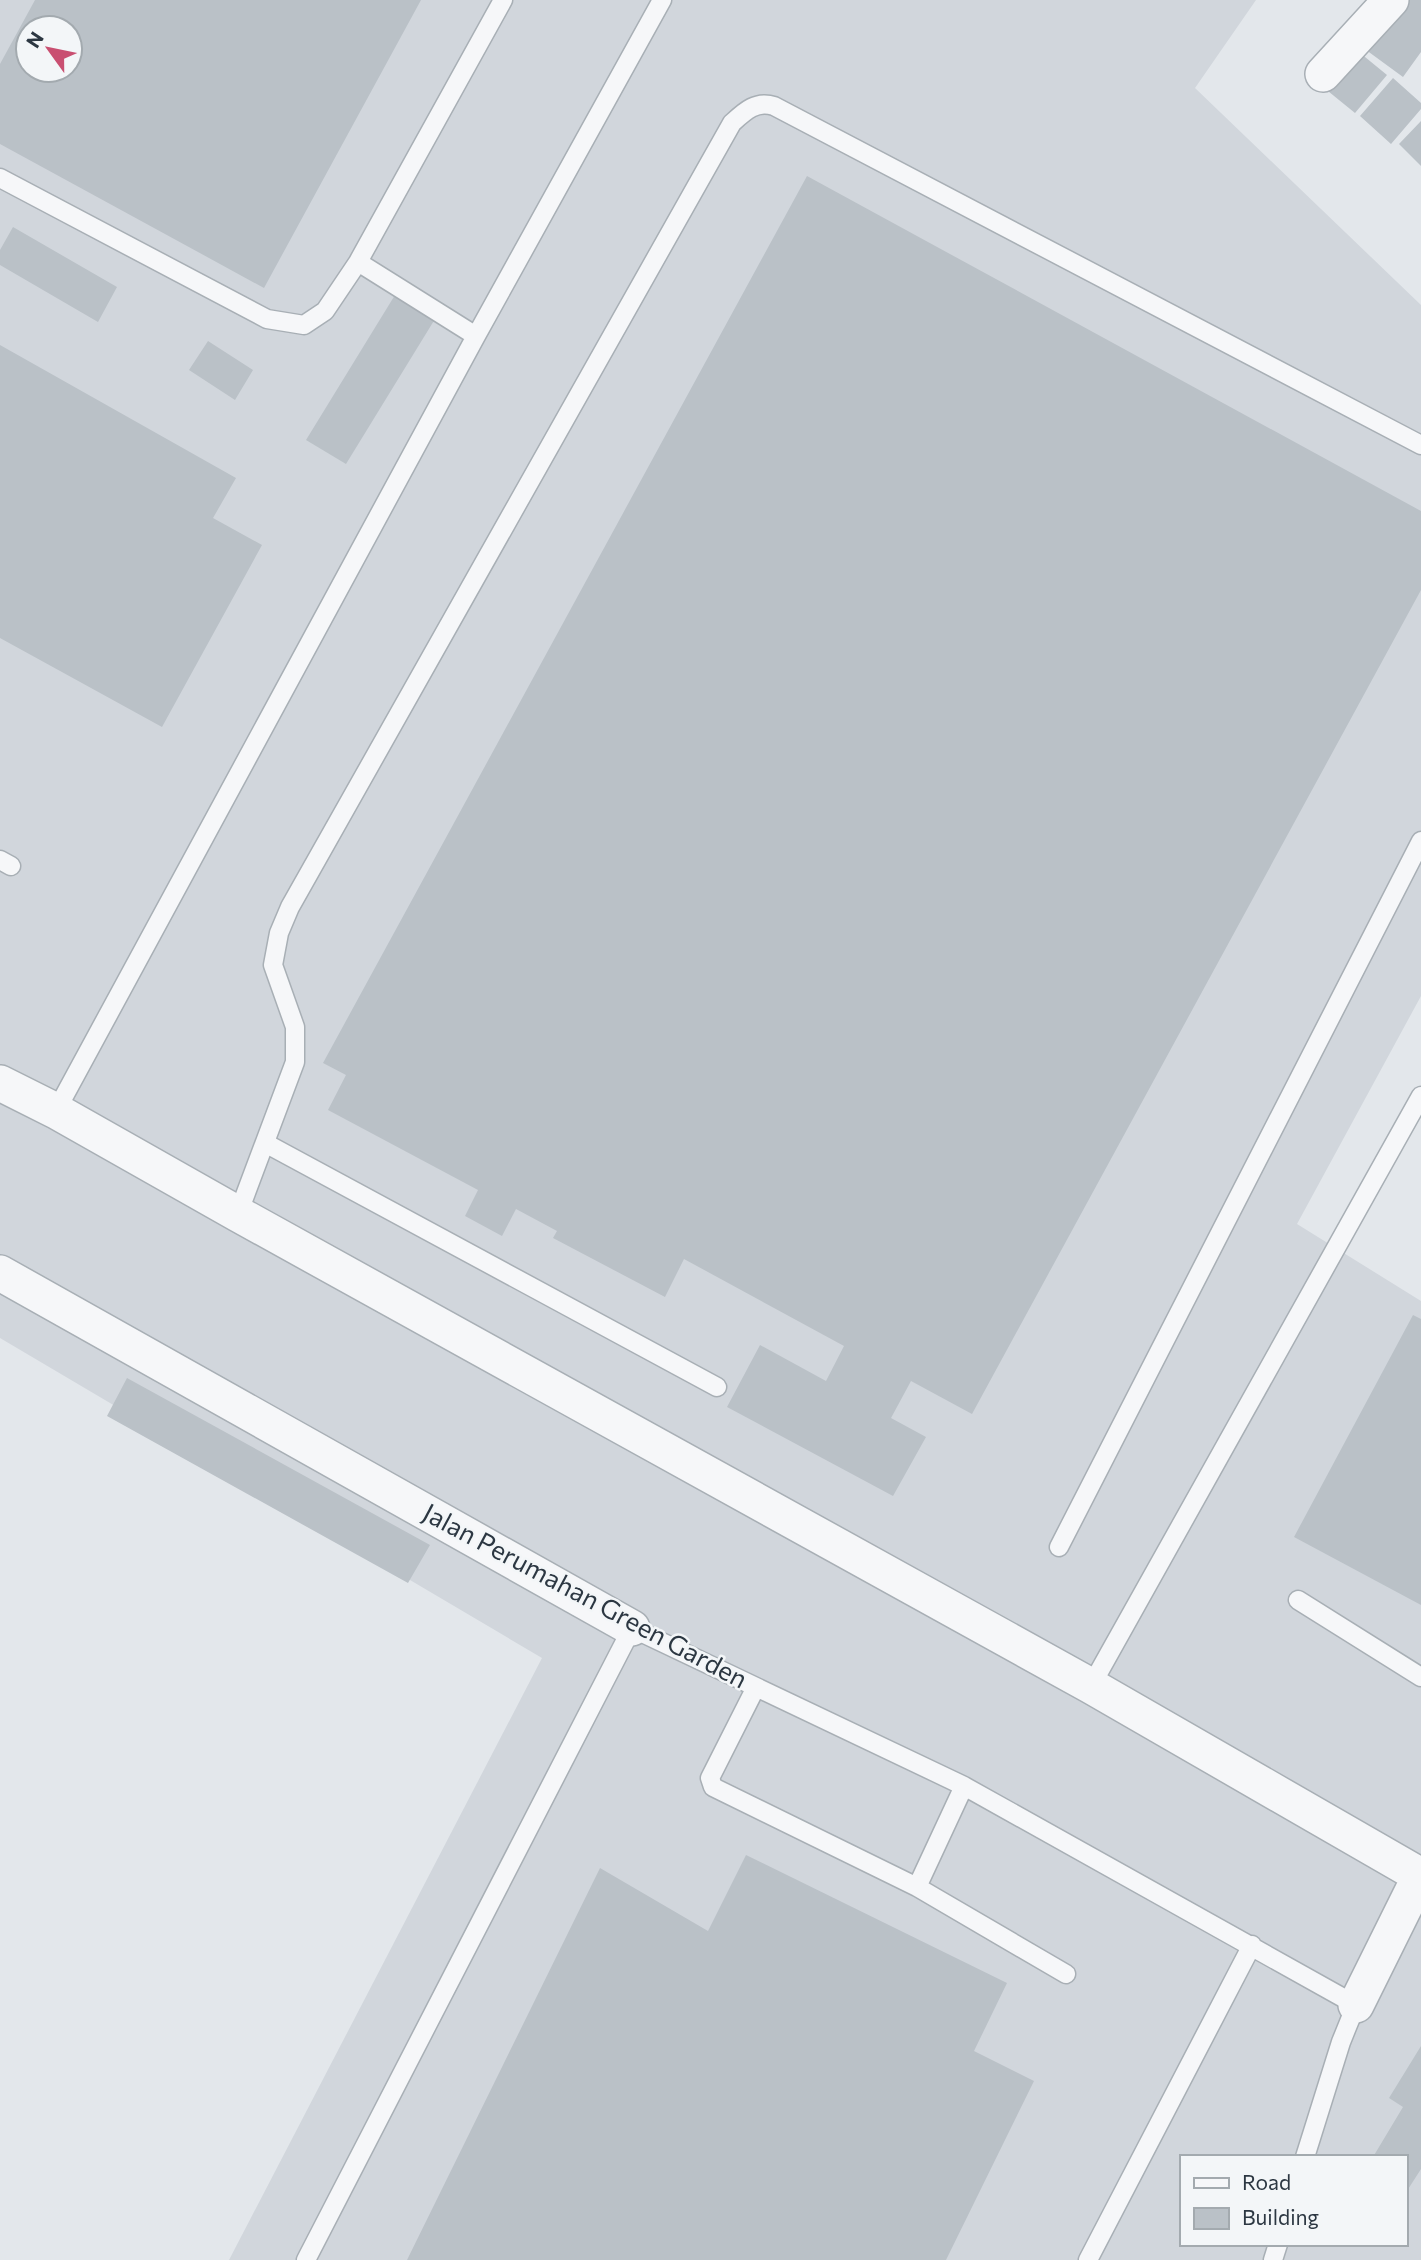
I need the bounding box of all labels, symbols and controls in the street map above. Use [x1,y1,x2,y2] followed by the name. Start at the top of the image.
[14,14,84,84] north arrow
[21,27,48,52] text: N
[418,1496,753,1694] street label: Jalan Perumahan Green Garden
[1180,2155,1407,2246] legend
[1242,2169,1291,2194] text: Road
[1242,2204,1319,2229] text: Building

